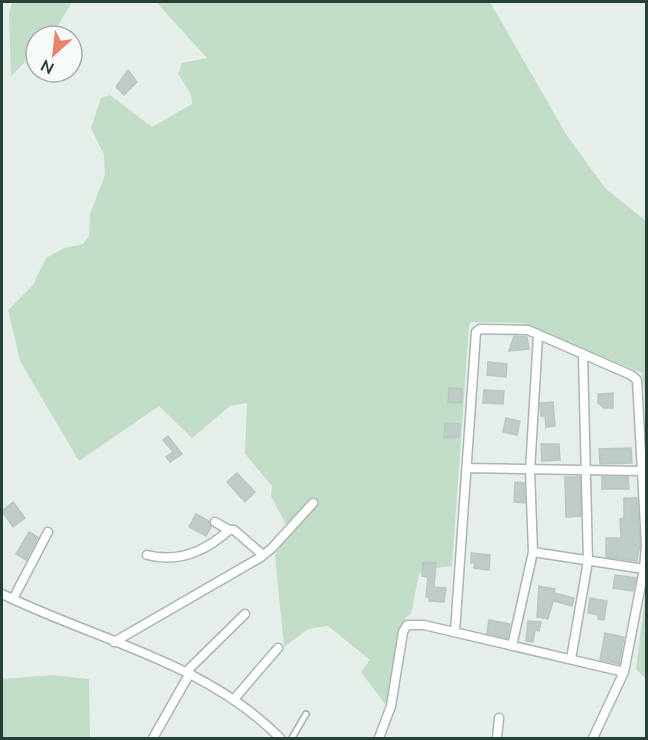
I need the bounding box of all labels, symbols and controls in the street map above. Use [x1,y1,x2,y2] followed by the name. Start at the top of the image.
[24,24,84,84] north arrow
[37,56,57,79] text: N

